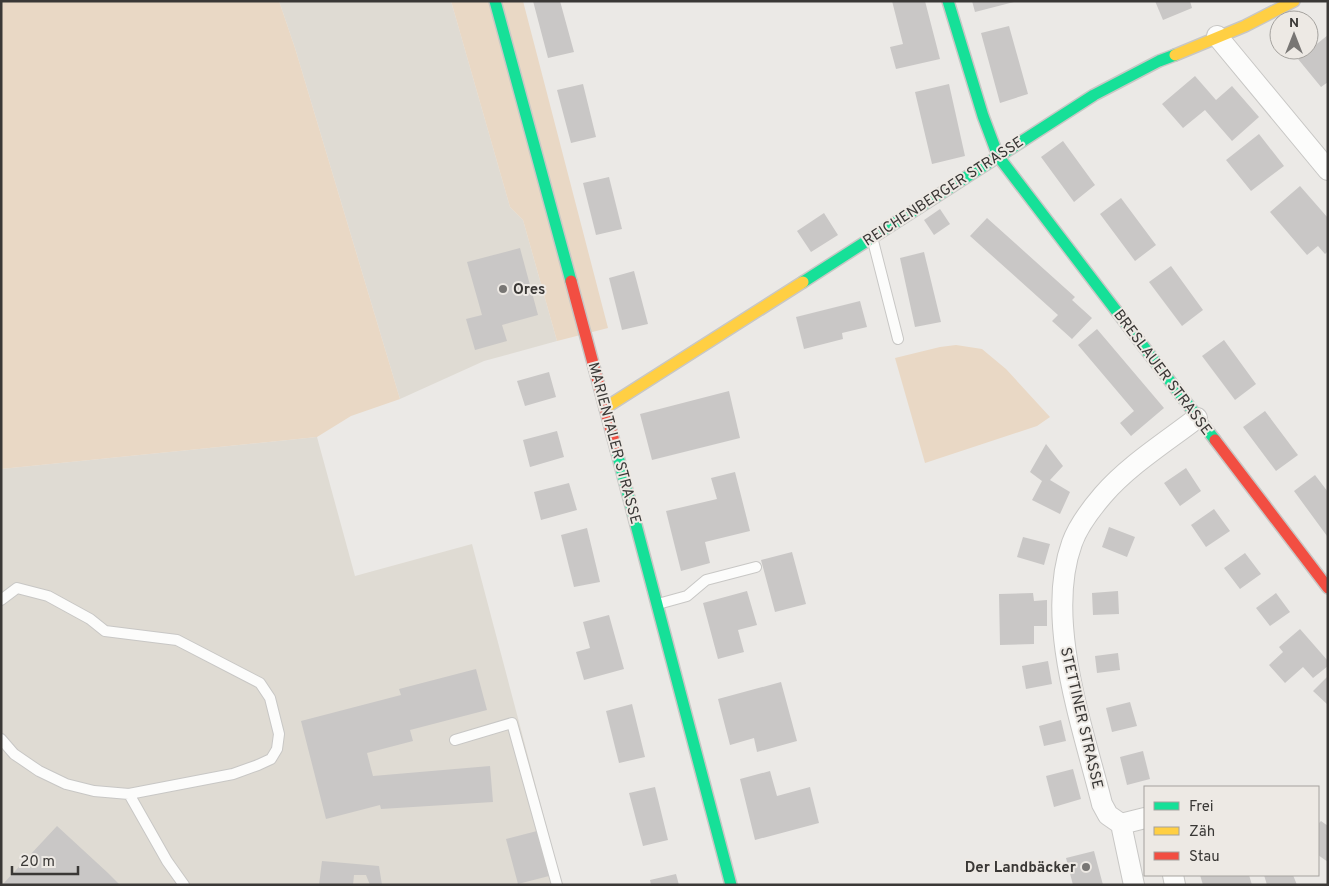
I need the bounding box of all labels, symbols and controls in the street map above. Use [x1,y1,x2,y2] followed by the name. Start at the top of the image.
[1269,10,1319,60] north arrow
[1289,15,1299,32] text: N
[860,133,1028,251] street label: REICHENBERGER STRASSE
[513,281,545,300] place label: Ores
[497,283,509,295] marker: Ores
[1108,306,1215,439] street label: BRESLAUER STRASSE
[583,360,644,526] street label: MARIENTALER STRASSE
[1055,646,1106,791] street label: STETTINER STRASSE
[1144,786,1319,876] legend
[1189,798,1214,817] text: Frei
[1189,823,1215,842] text: Zäh
[12,844,79,876] scale bar
[1189,848,1220,867] text: Stau
[20,853,55,872] text: 20 m
[965,859,1077,878] place label: Der Landbäcker
[1080,861,1092,873] marker: Der Landbäcker

